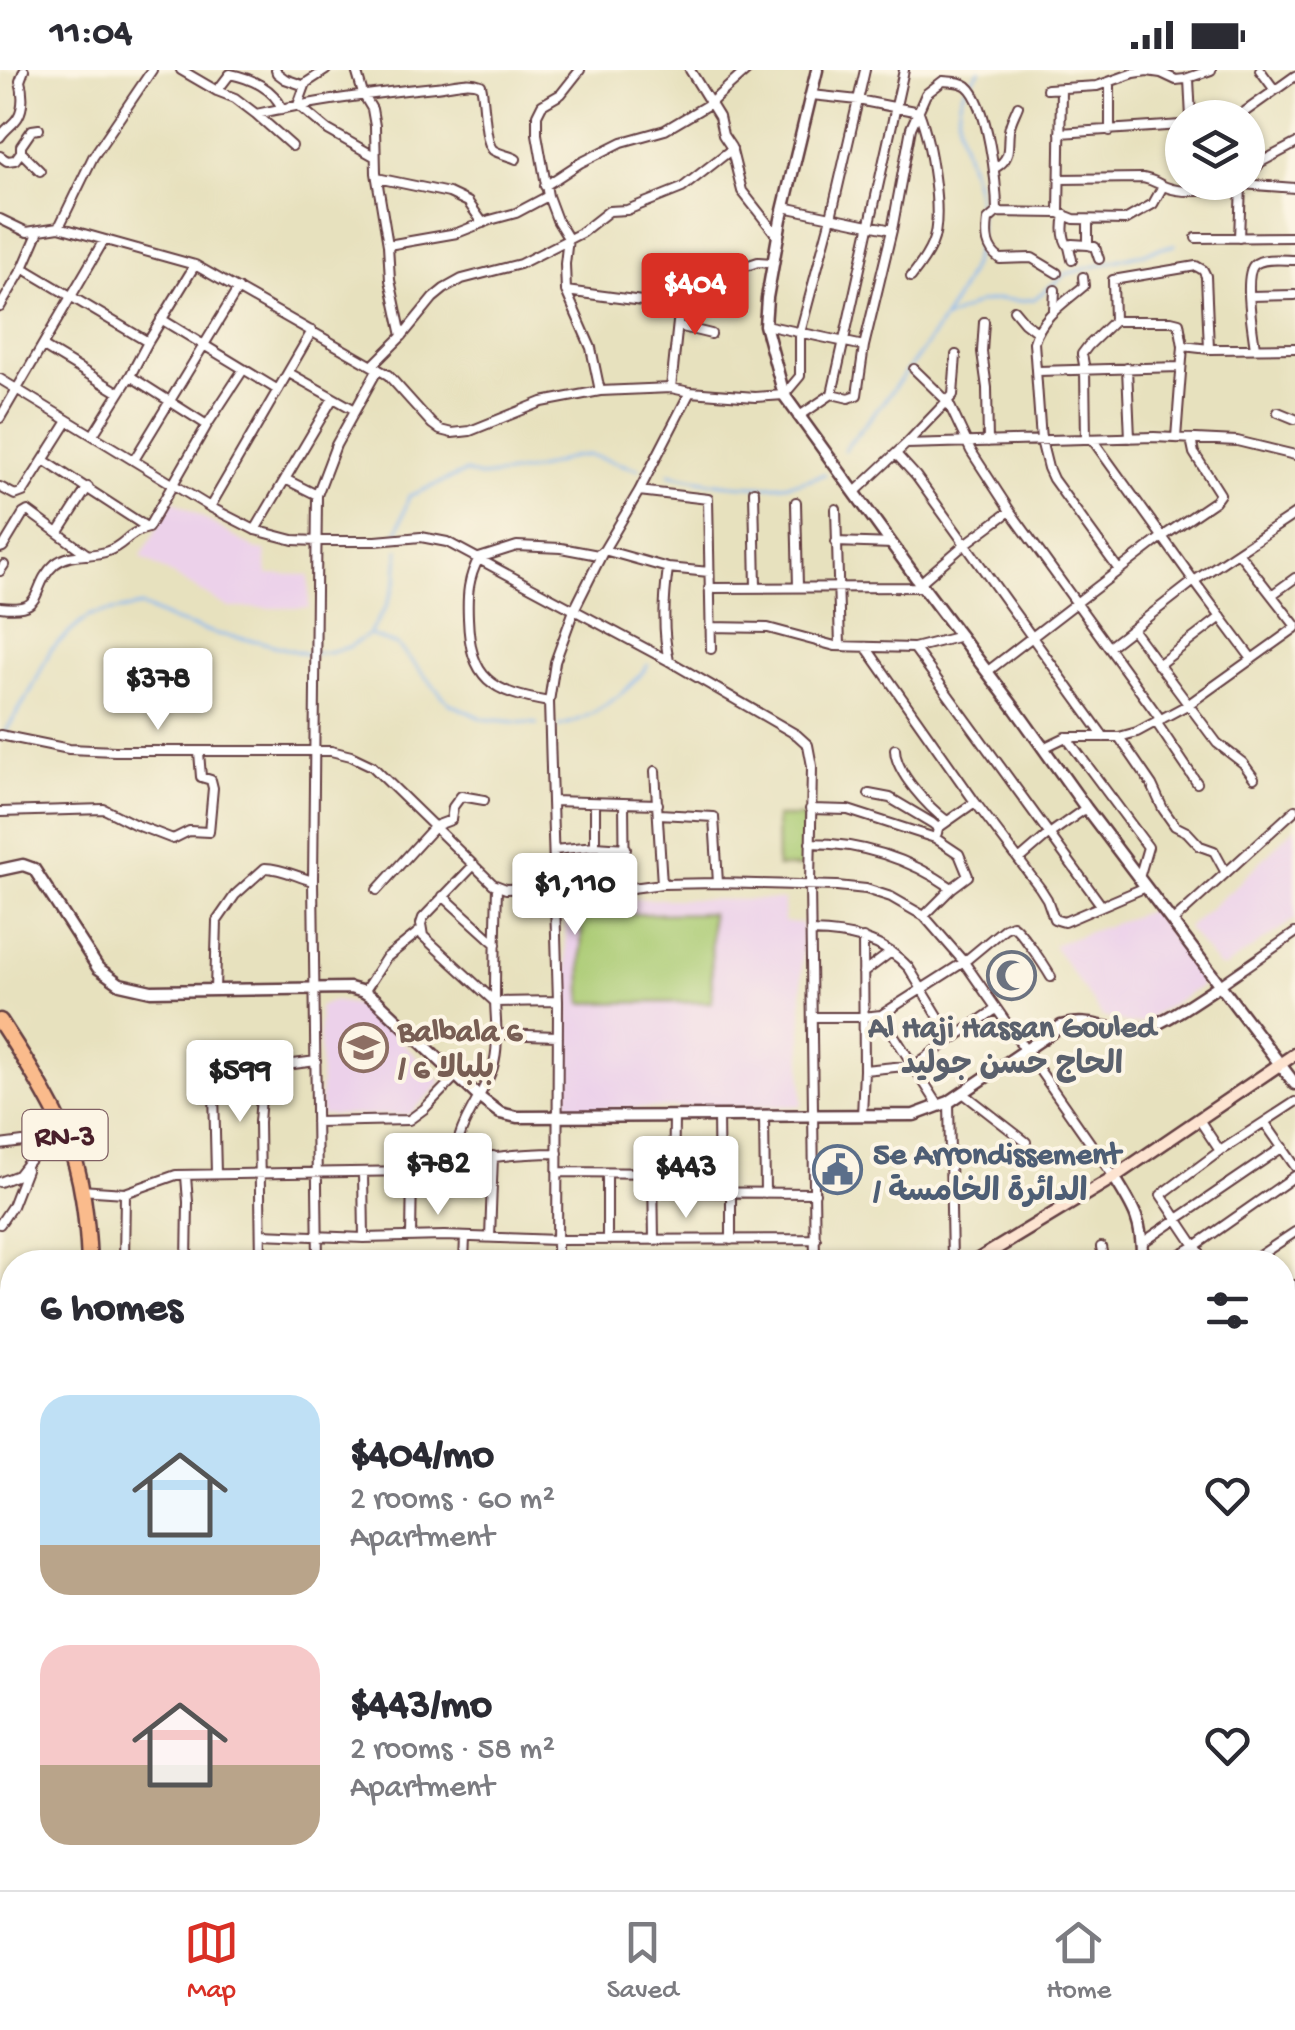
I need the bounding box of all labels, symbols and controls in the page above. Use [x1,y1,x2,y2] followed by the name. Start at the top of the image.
[50,13,132,57] text: 11:04
[1165,100,1265,200] map controls
[1165,100,1265,200] button: layers
[636,253,754,338] pin: $404
[664,266,726,304] text: $404
[99,648,217,733] pin: $378
[125,661,191,699] text: $378
[494,853,656,938] pin: $1,110
[534,866,616,904] text: $1,110
[986,949,1038,1001] mosque icon: Al Haji Hassan Gouled الحاج حسن جوليد
[867,1011,1159,1086] place label: Al Haji Hassan Gouled الحاج حسن جوليد
[397,1015,523,1090] place label: Balbala 6 / بلبالا 6
[337,1021,389,1073] school or university icon: Balbala 6 / بلبالا 6
[181,1040,299,1125] pin: $599
[208,1053,272,1091] text: $599
[22,1110,108,1160] road number: RN-3
[379,1133,497,1218] pin: $782
[627,1136,745,1221] pin: $443
[873,1138,1123,1213] place label: 5e Arrondissement / الدائرة الخامسة
[812,1144,864,1196] public building icon: 5e Arrondissement / الدائرة الخامسة
[406,1146,470,1184] text: $782
[655,1149,717,1187] text: $443
[1200,1283,1255,1338] icon: filters
[40,1286,183,1335] text: 6 homes
[350,1433,494,1482] text: $404/mo
[120,1435,240,1555] icon: home
[1200,1468,1255,1523] icon: heart
[350,1482,555,1520] text: 2 rooms · 60 m²
[350,1520,494,1558] text: Apartment
[350,1683,492,1732] text: $443/mo
[120,1685,240,1805] icon: home
[1200,1718,1255,1773] icon: heart
[350,1732,555,1770] text: 2 rooms · 58 m²
[350,1770,494,1808] text: Apartment
[184,1915,239,2008] tab: Map
[607,1915,678,2008] tab: Saved
[1046,1915,1111,2008] tab: Home

